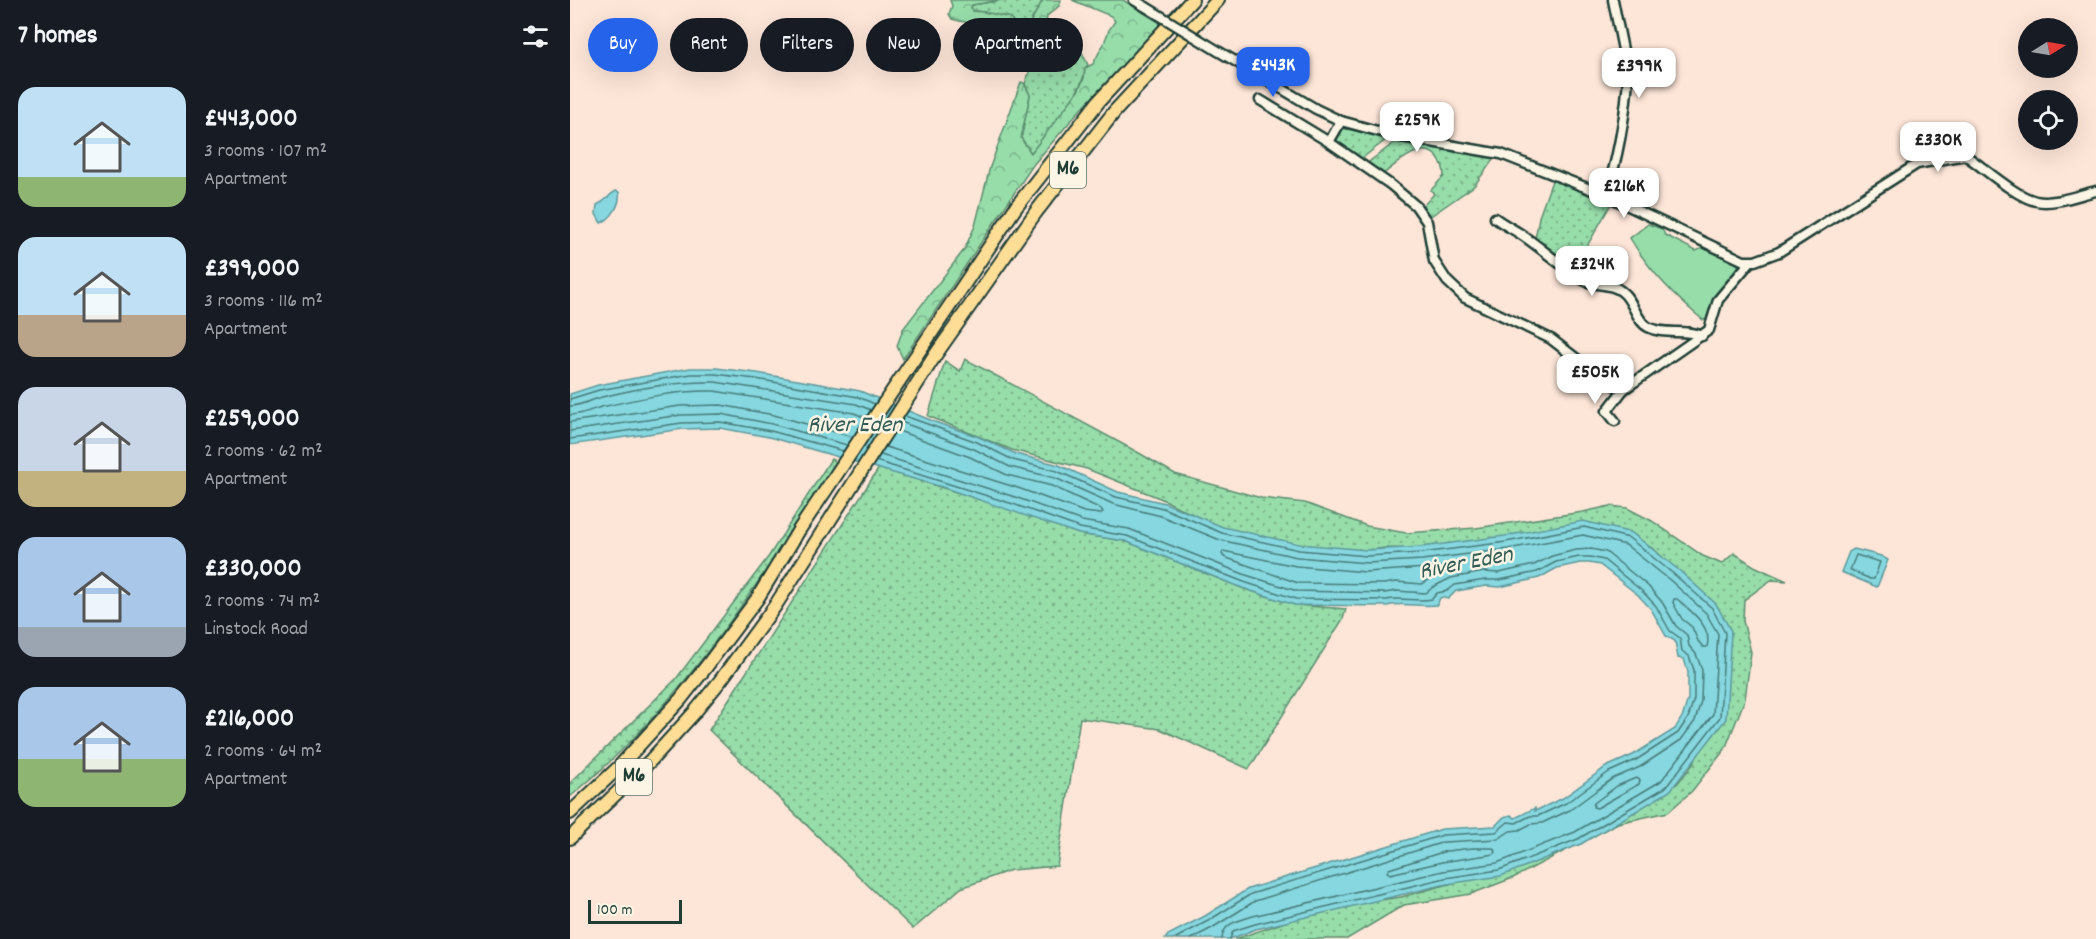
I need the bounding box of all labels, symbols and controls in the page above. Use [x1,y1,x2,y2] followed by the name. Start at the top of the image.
[18,18,98,55] text: 7 homes
[588,18,658,72] chip: Buy
[670,18,748,72] chip: Rent
[760,18,854,72] chip: Filters
[866,18,941,72] chip: New
[953,18,1083,72] chip: Apartment
[2018,18,2078,78] north arrow
[2018,18,2078,150] map controls
[519,20,552,53] icon: filters
[1231,47,1315,98] pin: £443K
[1597,48,1681,99] pin: £399K
[1251,52,1295,80] text: £443K
[1616,53,1662,81] text: £399K
[2018,90,2078,150] button: locate
[204,101,298,138] text: £443,000
[1375,102,1459,153] pin: £259K
[1394,107,1440,135] text: £259K
[66,111,138,183] icon: home
[1896,122,1980,173] pin: £330K
[1914,127,1962,155] text: £330K
[204,138,327,166] text: 3 rooms · 107 m²
[1050,152,1086,188] road number: M6
[204,166,287,194] text: Apartment
[1582,168,1666,219] pin: £216K
[1603,173,1645,201] text: £216K
[1550,246,1634,297] pin: £324K
[204,251,300,288] text: £399,000
[1569,251,1615,279] text: £324K
[66,261,138,333] icon: home
[204,288,323,316] text: 3 rooms · 116 m²
[204,316,287,344] text: Apartment
[1553,354,1637,405] pin: £505K
[1571,359,1619,387] text: £505K
[204,401,300,438] text: £259,000
[808,409,903,443] water label: River Eden
[66,411,138,483] icon: home
[204,438,323,466] text: 2 rooms · 62 m²
[204,466,287,494] text: Apartment
[1416,538,1517,590] water label: River Eden
[204,551,302,588] text: £330,000
[66,561,138,633] icon: home
[204,588,320,616] text: 2 rooms · 74 m²
[204,616,308,644] text: Linstock Road
[204,701,294,738] text: £216,000
[66,711,138,783] icon: home
[204,738,322,766] text: 2 rooms · 64 m²
[616,759,652,795] road number: M6
[204,766,287,794] text: Apartment
[588,897,682,924] scale bar
[597,899,633,922] text: 100 m

